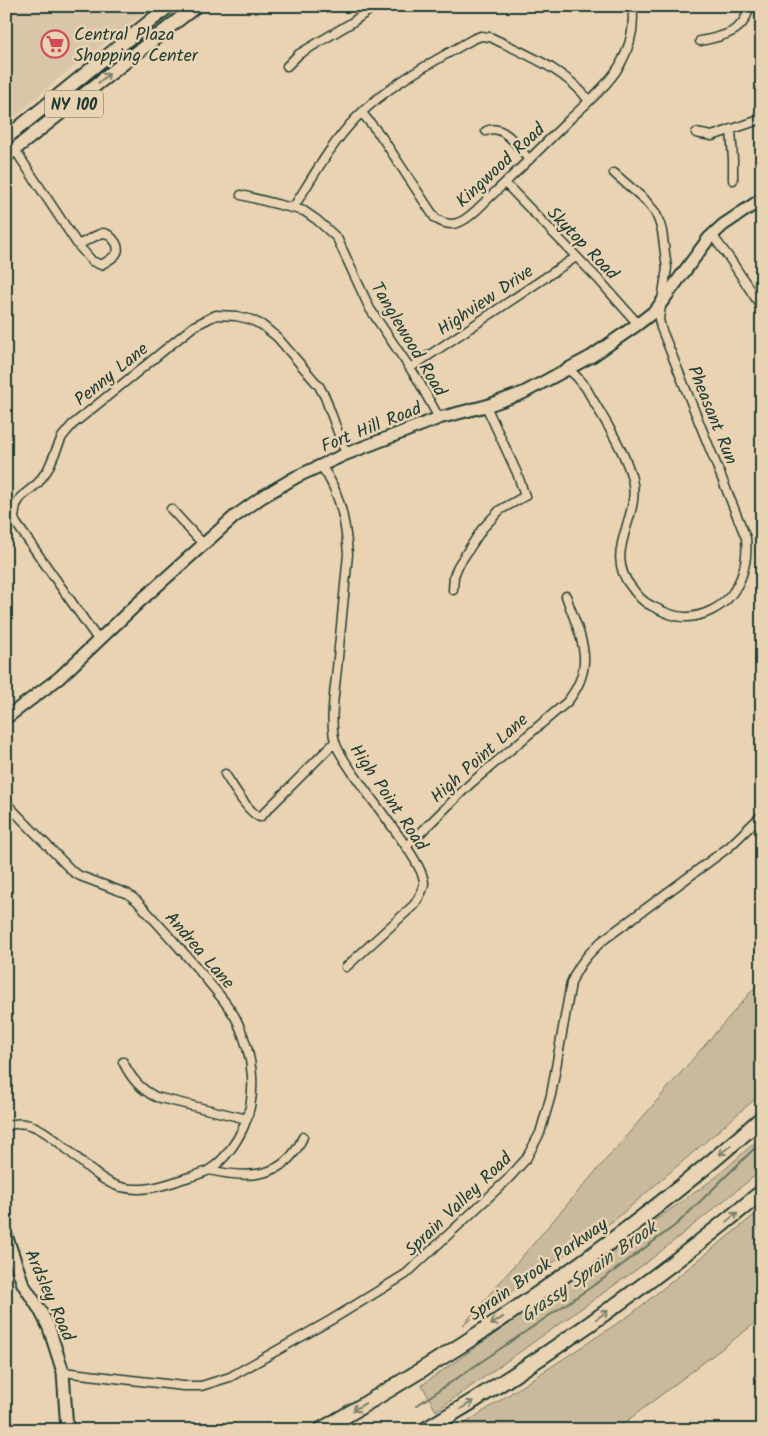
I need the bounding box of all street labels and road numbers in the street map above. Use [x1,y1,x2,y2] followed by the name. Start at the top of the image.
[45,90,103,118] road number: NY 100
[450,116,553,216] street label: Kingwood Road
[539,200,626,288] street label: Skytop Road
[432,258,540,344] street label: Highview Drive
[362,277,454,404] street label: Tanglewood Road
[68,336,156,414] street label: Penny Lane
[679,362,745,469] street label: Pheasant Run
[317,395,427,462] street label: Fort Hill Road
[424,707,536,811] street label: High Point Lane
[341,738,435,858] street label: High Point Road
[157,906,241,996] street label: Andrea Lane
[398,1145,520,1264] street label: Sprain Valley Road
[463,1211,615,1329] street label: Sprain Brook Parkway
[15,1245,82,1347] street label: Ardsley Road

